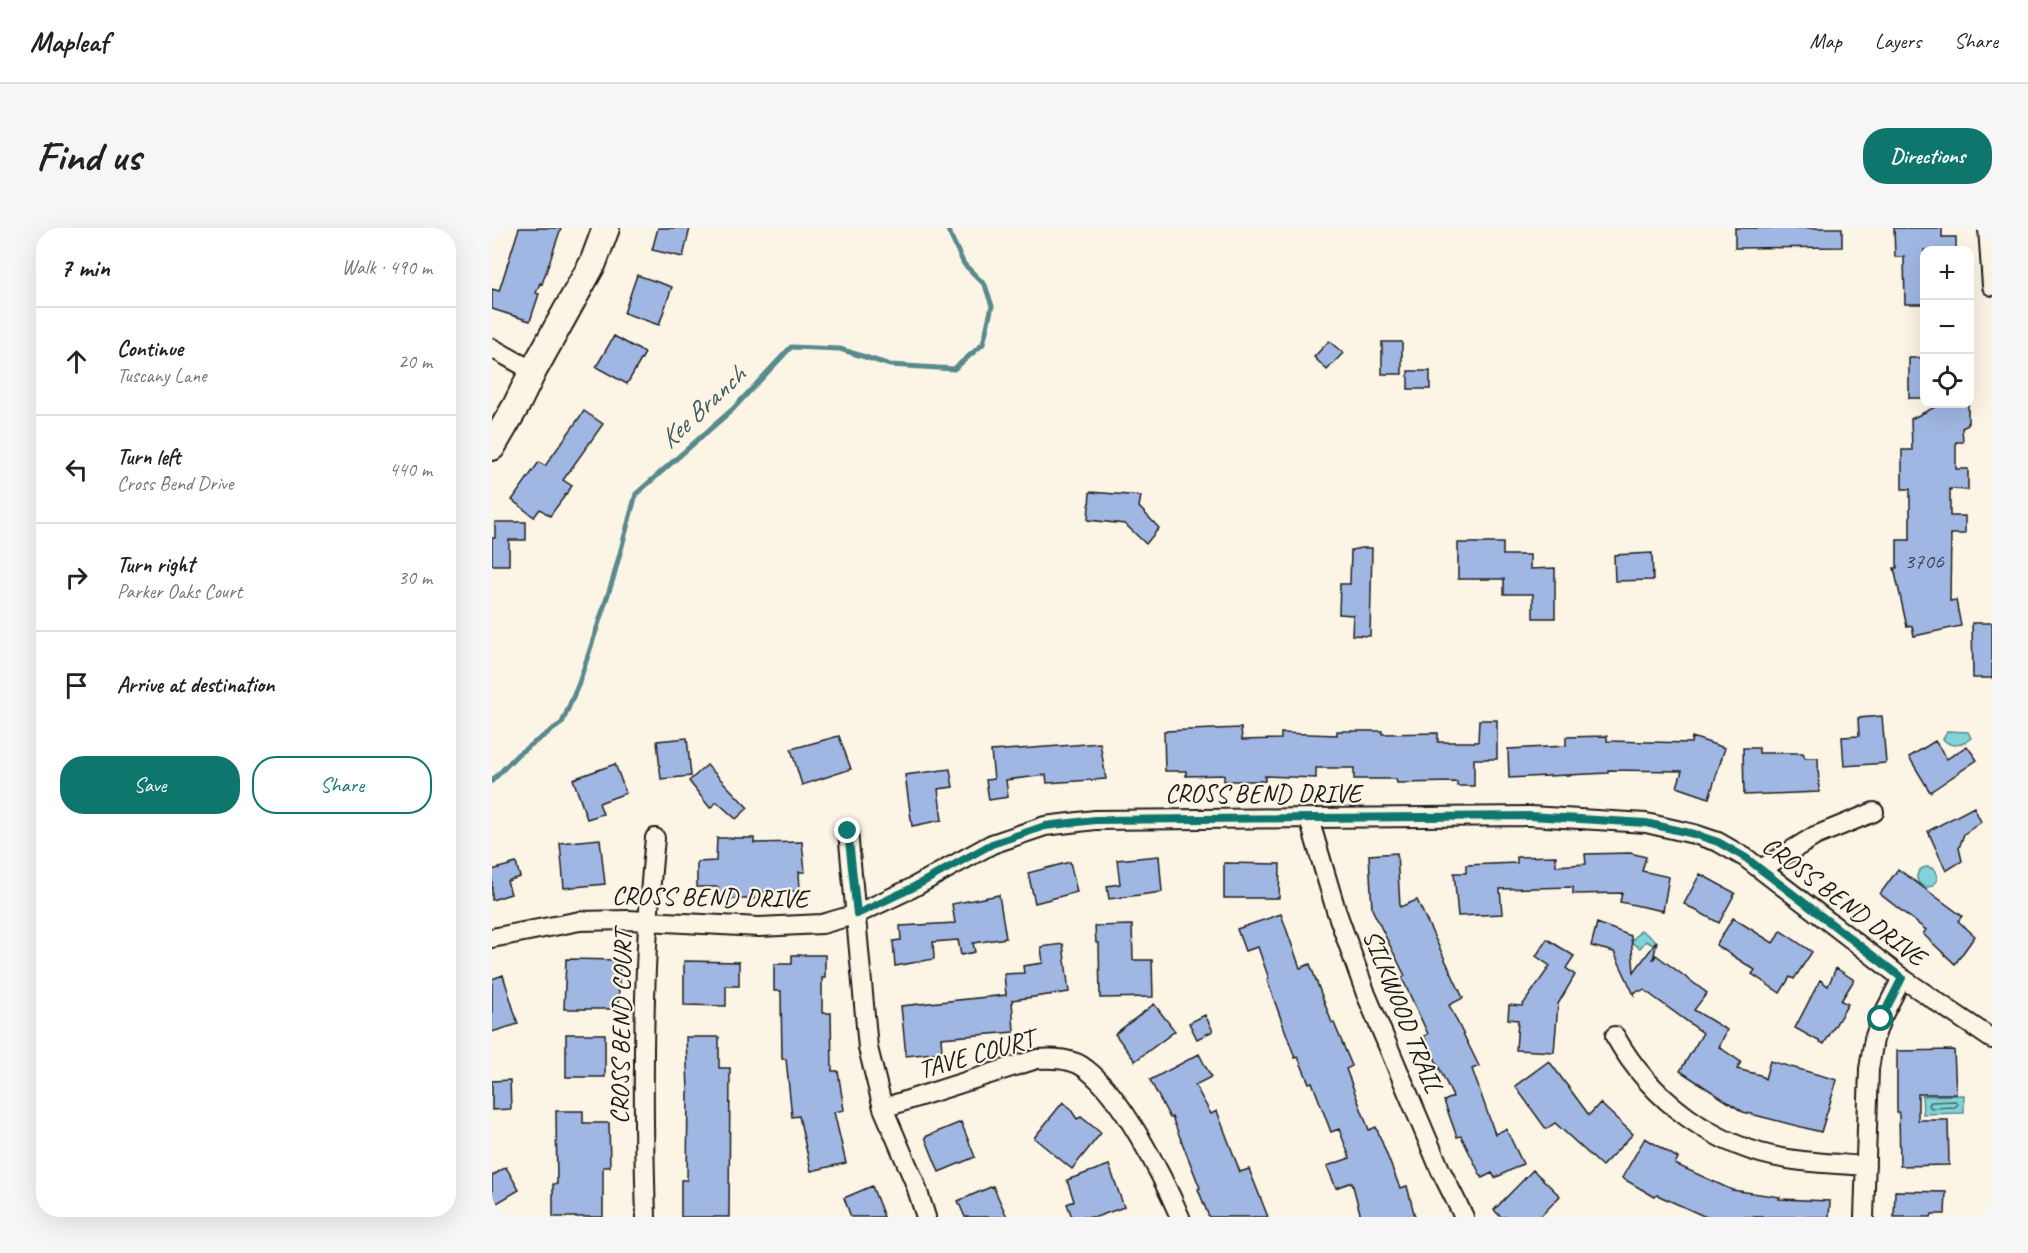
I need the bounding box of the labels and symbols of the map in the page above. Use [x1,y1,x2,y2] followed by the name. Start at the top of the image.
[652,357,754,456] water label: Kee Branch
[1904,547,1945,575] house number: 3706
[1165,777,1364,810] street label: CROSS BEND DRIVE
[834,817,860,843] route end
[1756,829,1935,975] street label: CROSS BEND DRIVE
[612,879,812,915] street label: CROSS BEND DRIVE
[603,925,639,1124] street label: CROSS BEND COURT
[1355,925,1451,1098] street label: SILKWOOD TRAIL
[1867,1005,1893,1031] route start
[914,1020,1044,1086] street label: TAVE COURT

